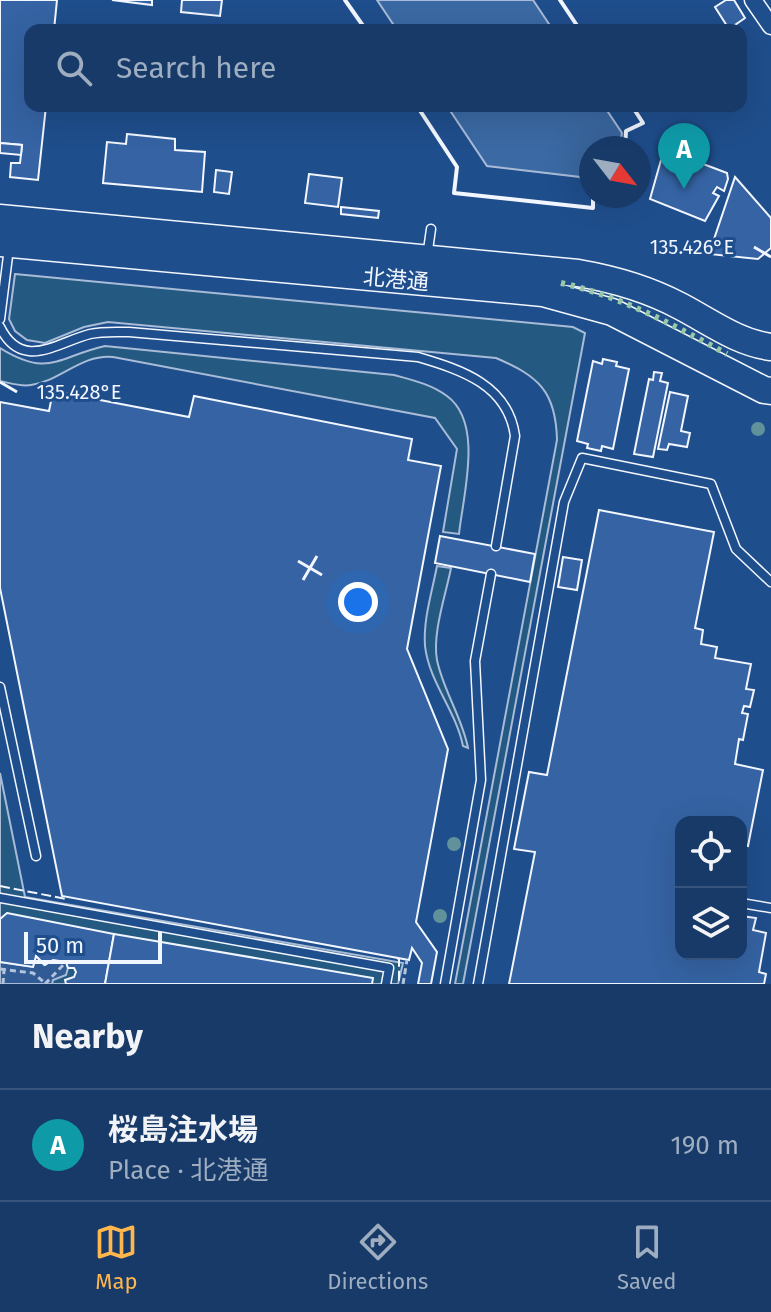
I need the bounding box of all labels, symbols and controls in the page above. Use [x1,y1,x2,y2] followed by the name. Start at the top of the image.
[24,24,747,112] search box
[52,46,96,90] icon: search
[116,50,276,86] text: Search here
[658,123,710,189] pin: A
[579,136,651,208] north arrow
[650,235,734,259] text: 135.426°E
[362,263,430,296] street label: 北港通
[36,380,122,404] text: 135.428°E
[338,582,378,622] your location
[675,816,747,960] map controls
[675,816,747,888] button: locate
[675,888,747,960] button: layers
[24,928,162,964] scale bar
[36,932,84,959] text: 50 m
[32,1016,143,1057] text: Nearby
[108,1112,258,1148] text: 桜島注水場
[50,1130,66,1161] text: A
[670,1130,739,1161] text: 190 m
[108,1155,269,1186] text: Place · 北港通
[94,1220,138,1295] tab: Map
[327,1220,428,1295] tab: Directions
[617,1220,677,1295] tab: Saved

